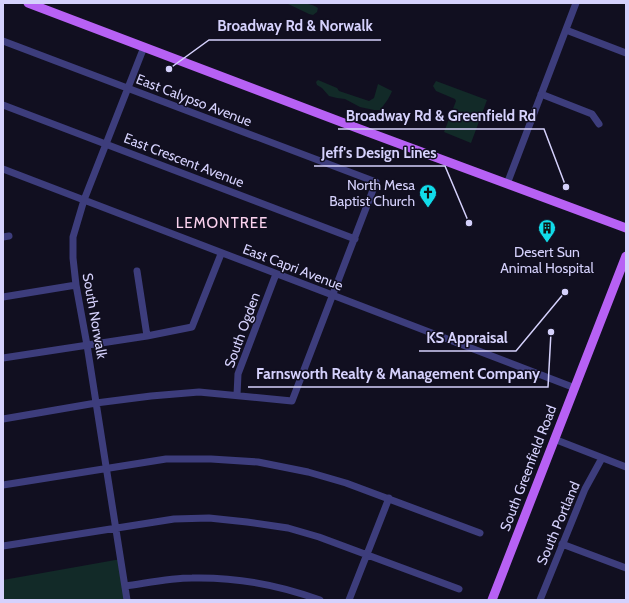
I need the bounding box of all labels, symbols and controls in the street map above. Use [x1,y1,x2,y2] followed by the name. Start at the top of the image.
[209,13,381,40] callout: Broadway Rd & Norwalk
[217,17,373,35] text: Broadway Rd & Norwalk
[134,70,254,130] street label: East Calypso Avenue
[338,102,544,129] callout: Broadway Rd & Greenfield Rd
[346,107,536,125] text: Broadway Rd & Greenfield Rd
[121,129,247,191] street label: East Crescent Avenue
[314,139,445,166] callout: Jeff's Design Lines
[320,144,437,162] text: Jeff's Design Lines
[329,176,415,210] place label: North Mesa Baptist Church
[418,183,438,208] church icon: North Mesa Baptist Church
[176,214,268,232] district label: LEMONTREE
[537,218,557,243] building icon: Desert Sun Animal Hospital
[240,240,346,294] street label: East Capri Avenue
[500,243,594,277] place label: Desert Sun Animal Hospital
[79,272,112,361] street label: South Norwalk
[220,290,264,370] street label: South Ogden
[419,324,516,351] callout: KS Appraisal
[426,329,508,347] text: KS Appraisal
[248,360,548,387] callout: Farnsworth Realty & Management Company
[256,365,541,383] text: Farnsworth Realty & Management Company
[496,402,560,534] street label: South Greenfield Road
[532,479,584,567] street label: South Portland

